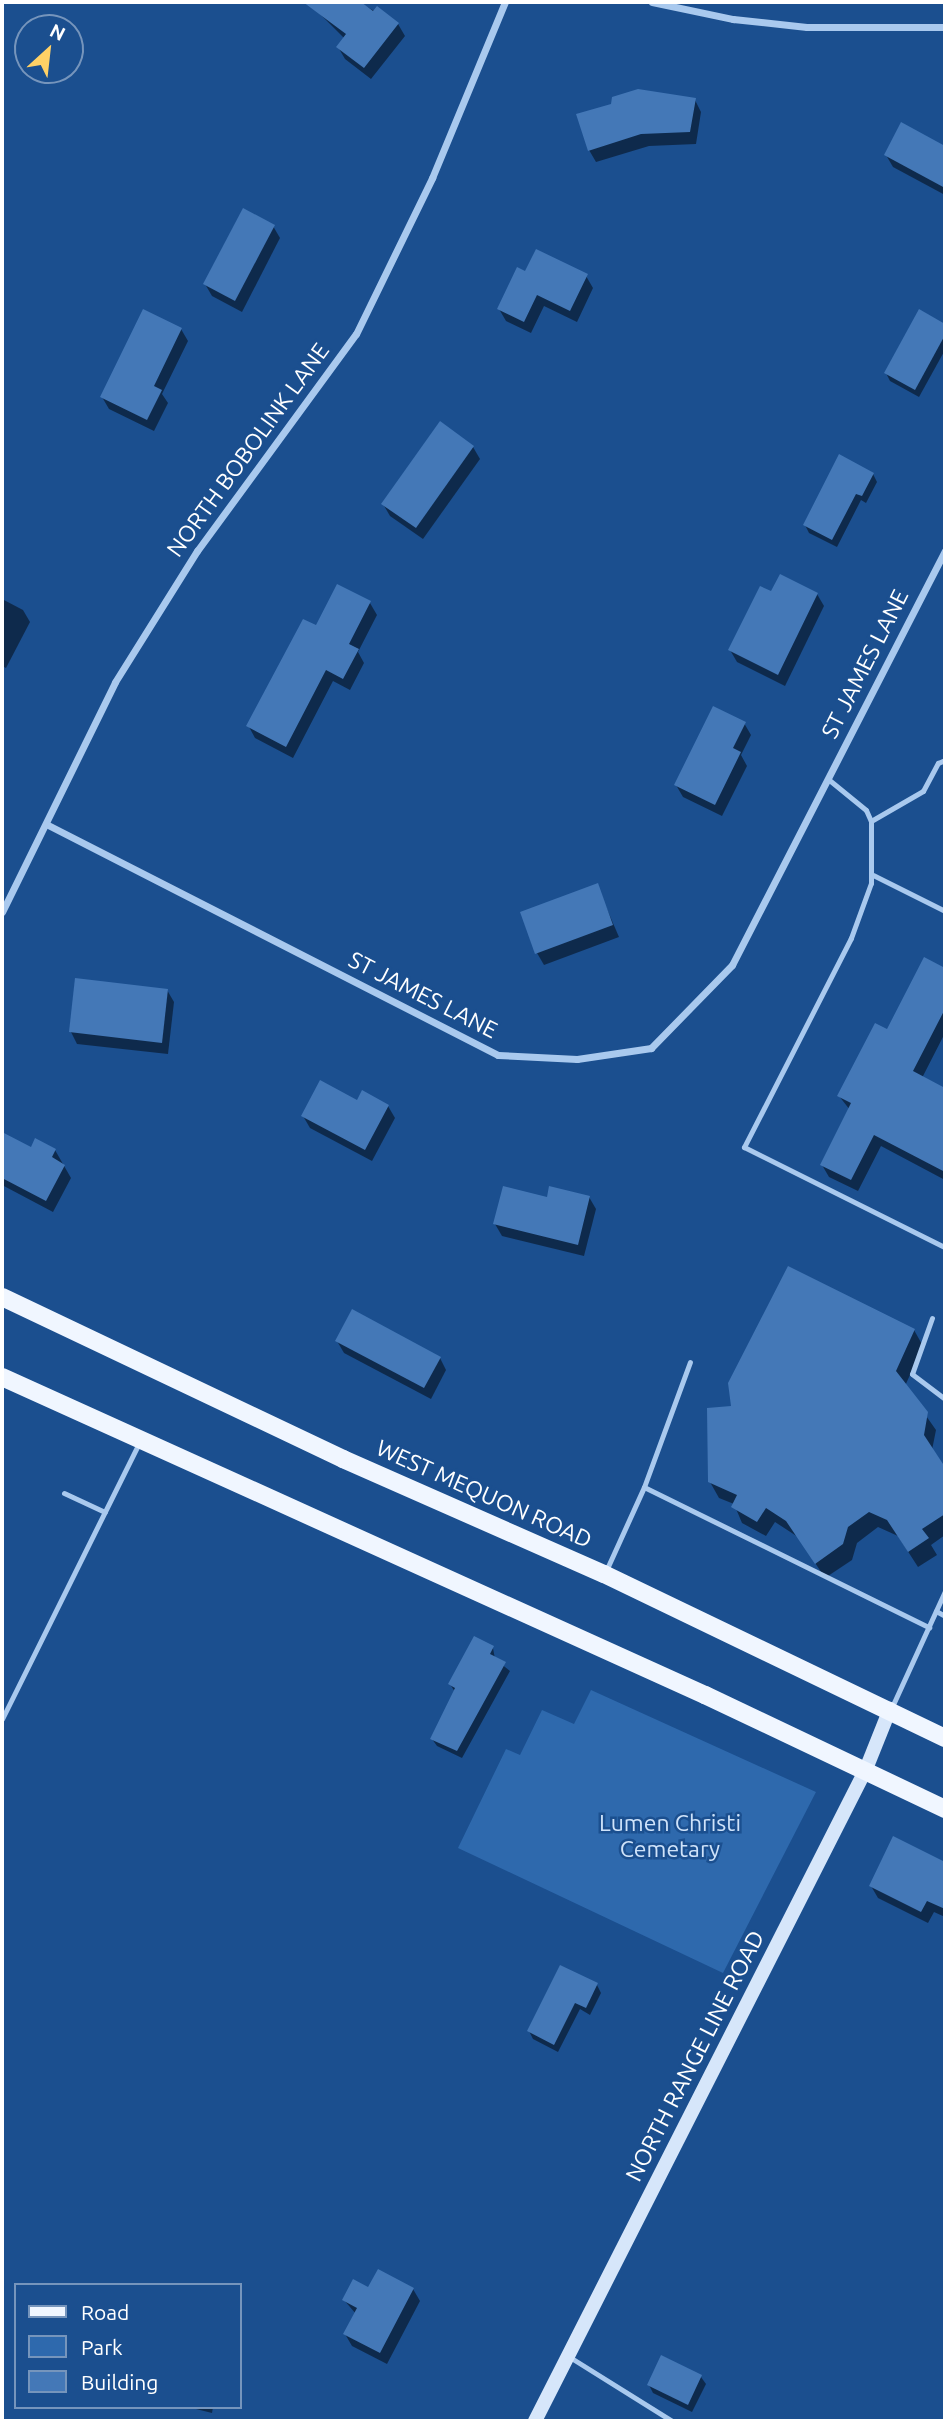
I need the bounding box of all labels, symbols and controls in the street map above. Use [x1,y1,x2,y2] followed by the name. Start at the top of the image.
[14,14,84,84] north arrow
[46,19,69,45] text: N
[161,338,335,562] street label: NORTH BOBOLINK LANE
[816,585,914,743] street label: ST JAMES LANE
[344,946,502,1044] street label: ST JAMES LANE
[372,1434,596,1554] street label: WEST MEQUON ROAD
[599,1809,741,1863] park label: Lumen Christi Cemetary
[620,1926,770,2186] street label: NORTH RANGE LINE ROAD
[14,2283,242,2409] legend
[81,2300,129,2324] text: Road
[81,2335,123,2359] text: Park
[81,2370,158,2394] text: Building

